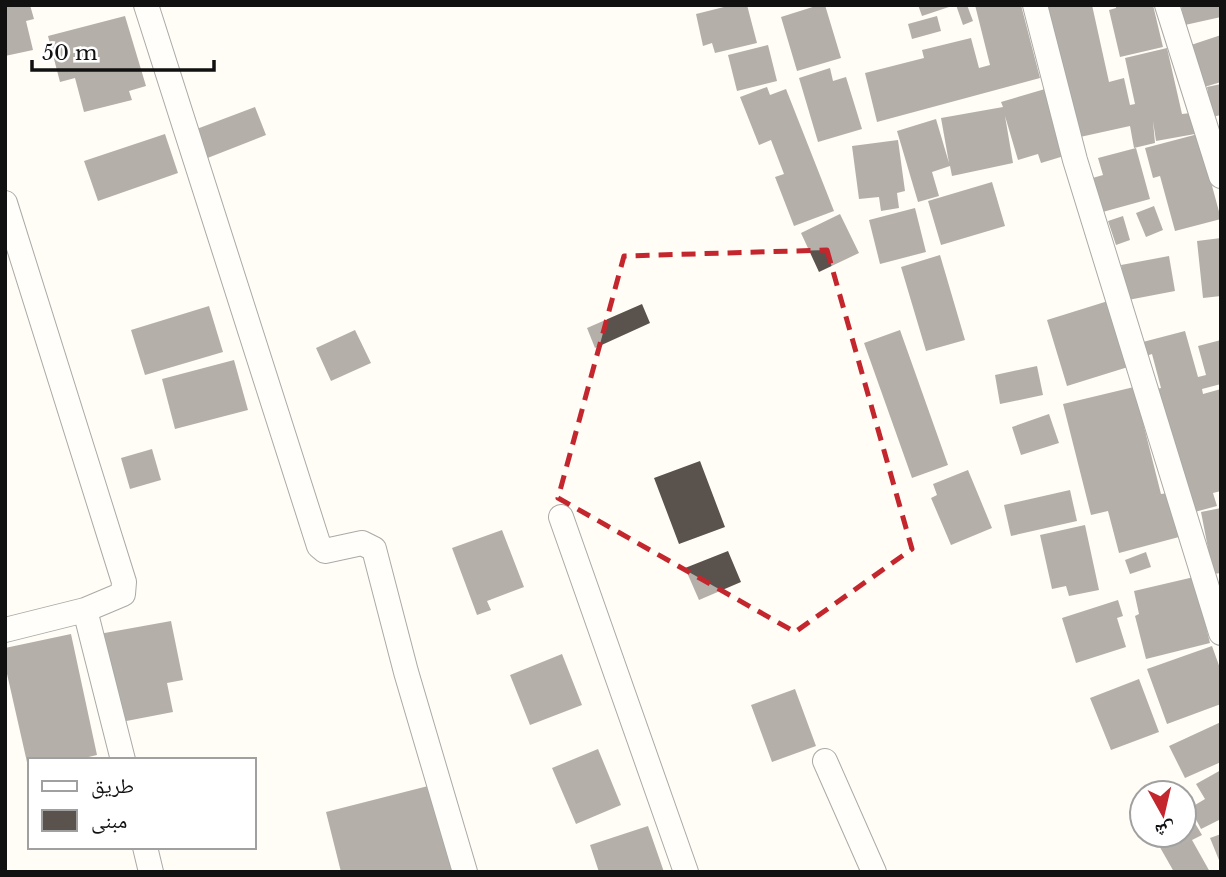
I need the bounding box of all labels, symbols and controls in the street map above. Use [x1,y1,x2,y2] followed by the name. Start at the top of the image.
[32,28,214,72] scale bar
[42,40,98,66] text: 50 m
[28,758,256,849] legend
[91,773,134,799] text: طريق
[1128,779,1198,849] north arrow
[91,808,127,834] text: مبنى
[1154,818,1177,843] text: ش

